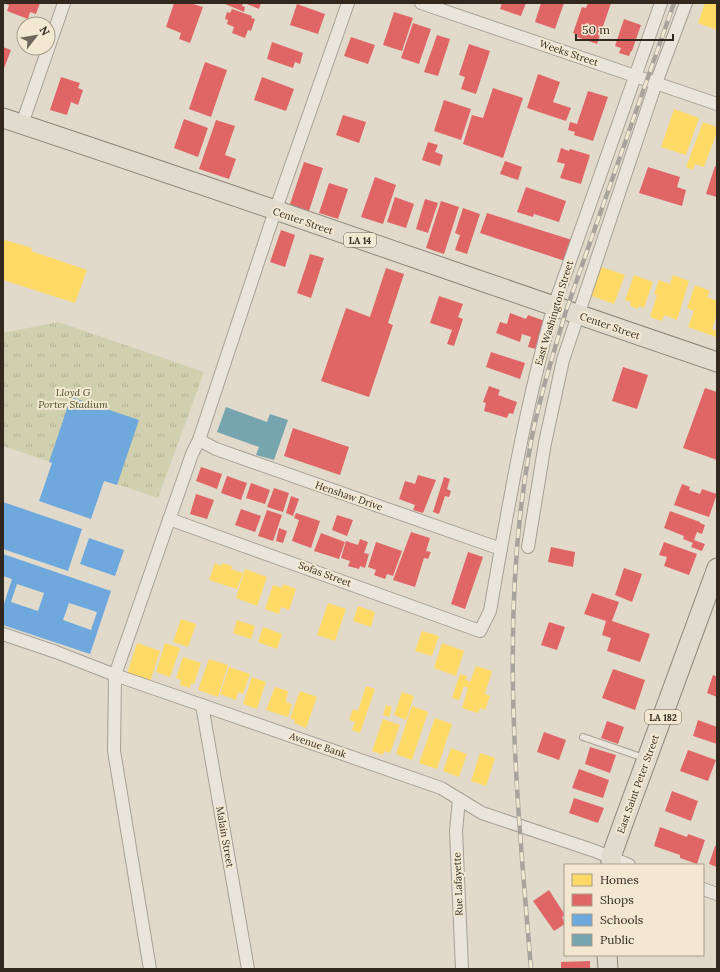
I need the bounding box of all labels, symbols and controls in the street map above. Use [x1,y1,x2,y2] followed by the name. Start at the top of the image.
[16,16,56,56] north arrow
[576,16,673,42] scale bar
[582,22,610,37] text: 50 m
[36,24,53,39] text: N
[538,37,600,69] street label: Weeks Street
[271,205,335,237] street label: Center Street
[344,233,376,247] road number: LA 14
[532,259,576,367] street label: East Washington Street
[578,310,642,342] street label: Center Street
[38,386,108,411] park label: Lloyd G Porter Stadium
[314,478,385,514] street label: Henshaw Drive
[297,558,353,590] street label: Sofas Street
[645,710,681,724] road number: LA 182
[287,729,349,761] street label: Avenue Bank
[614,733,662,835] street label: East Saint Peter Street
[213,805,237,869] street label: Malain Street
[450,851,466,916] street label: Rue Lafayette
[564,864,704,956] legend
[600,872,639,887] text: Homes
[600,892,634,907] text: Shops
[600,912,644,927] text: Schools
[600,932,634,947] text: Public

